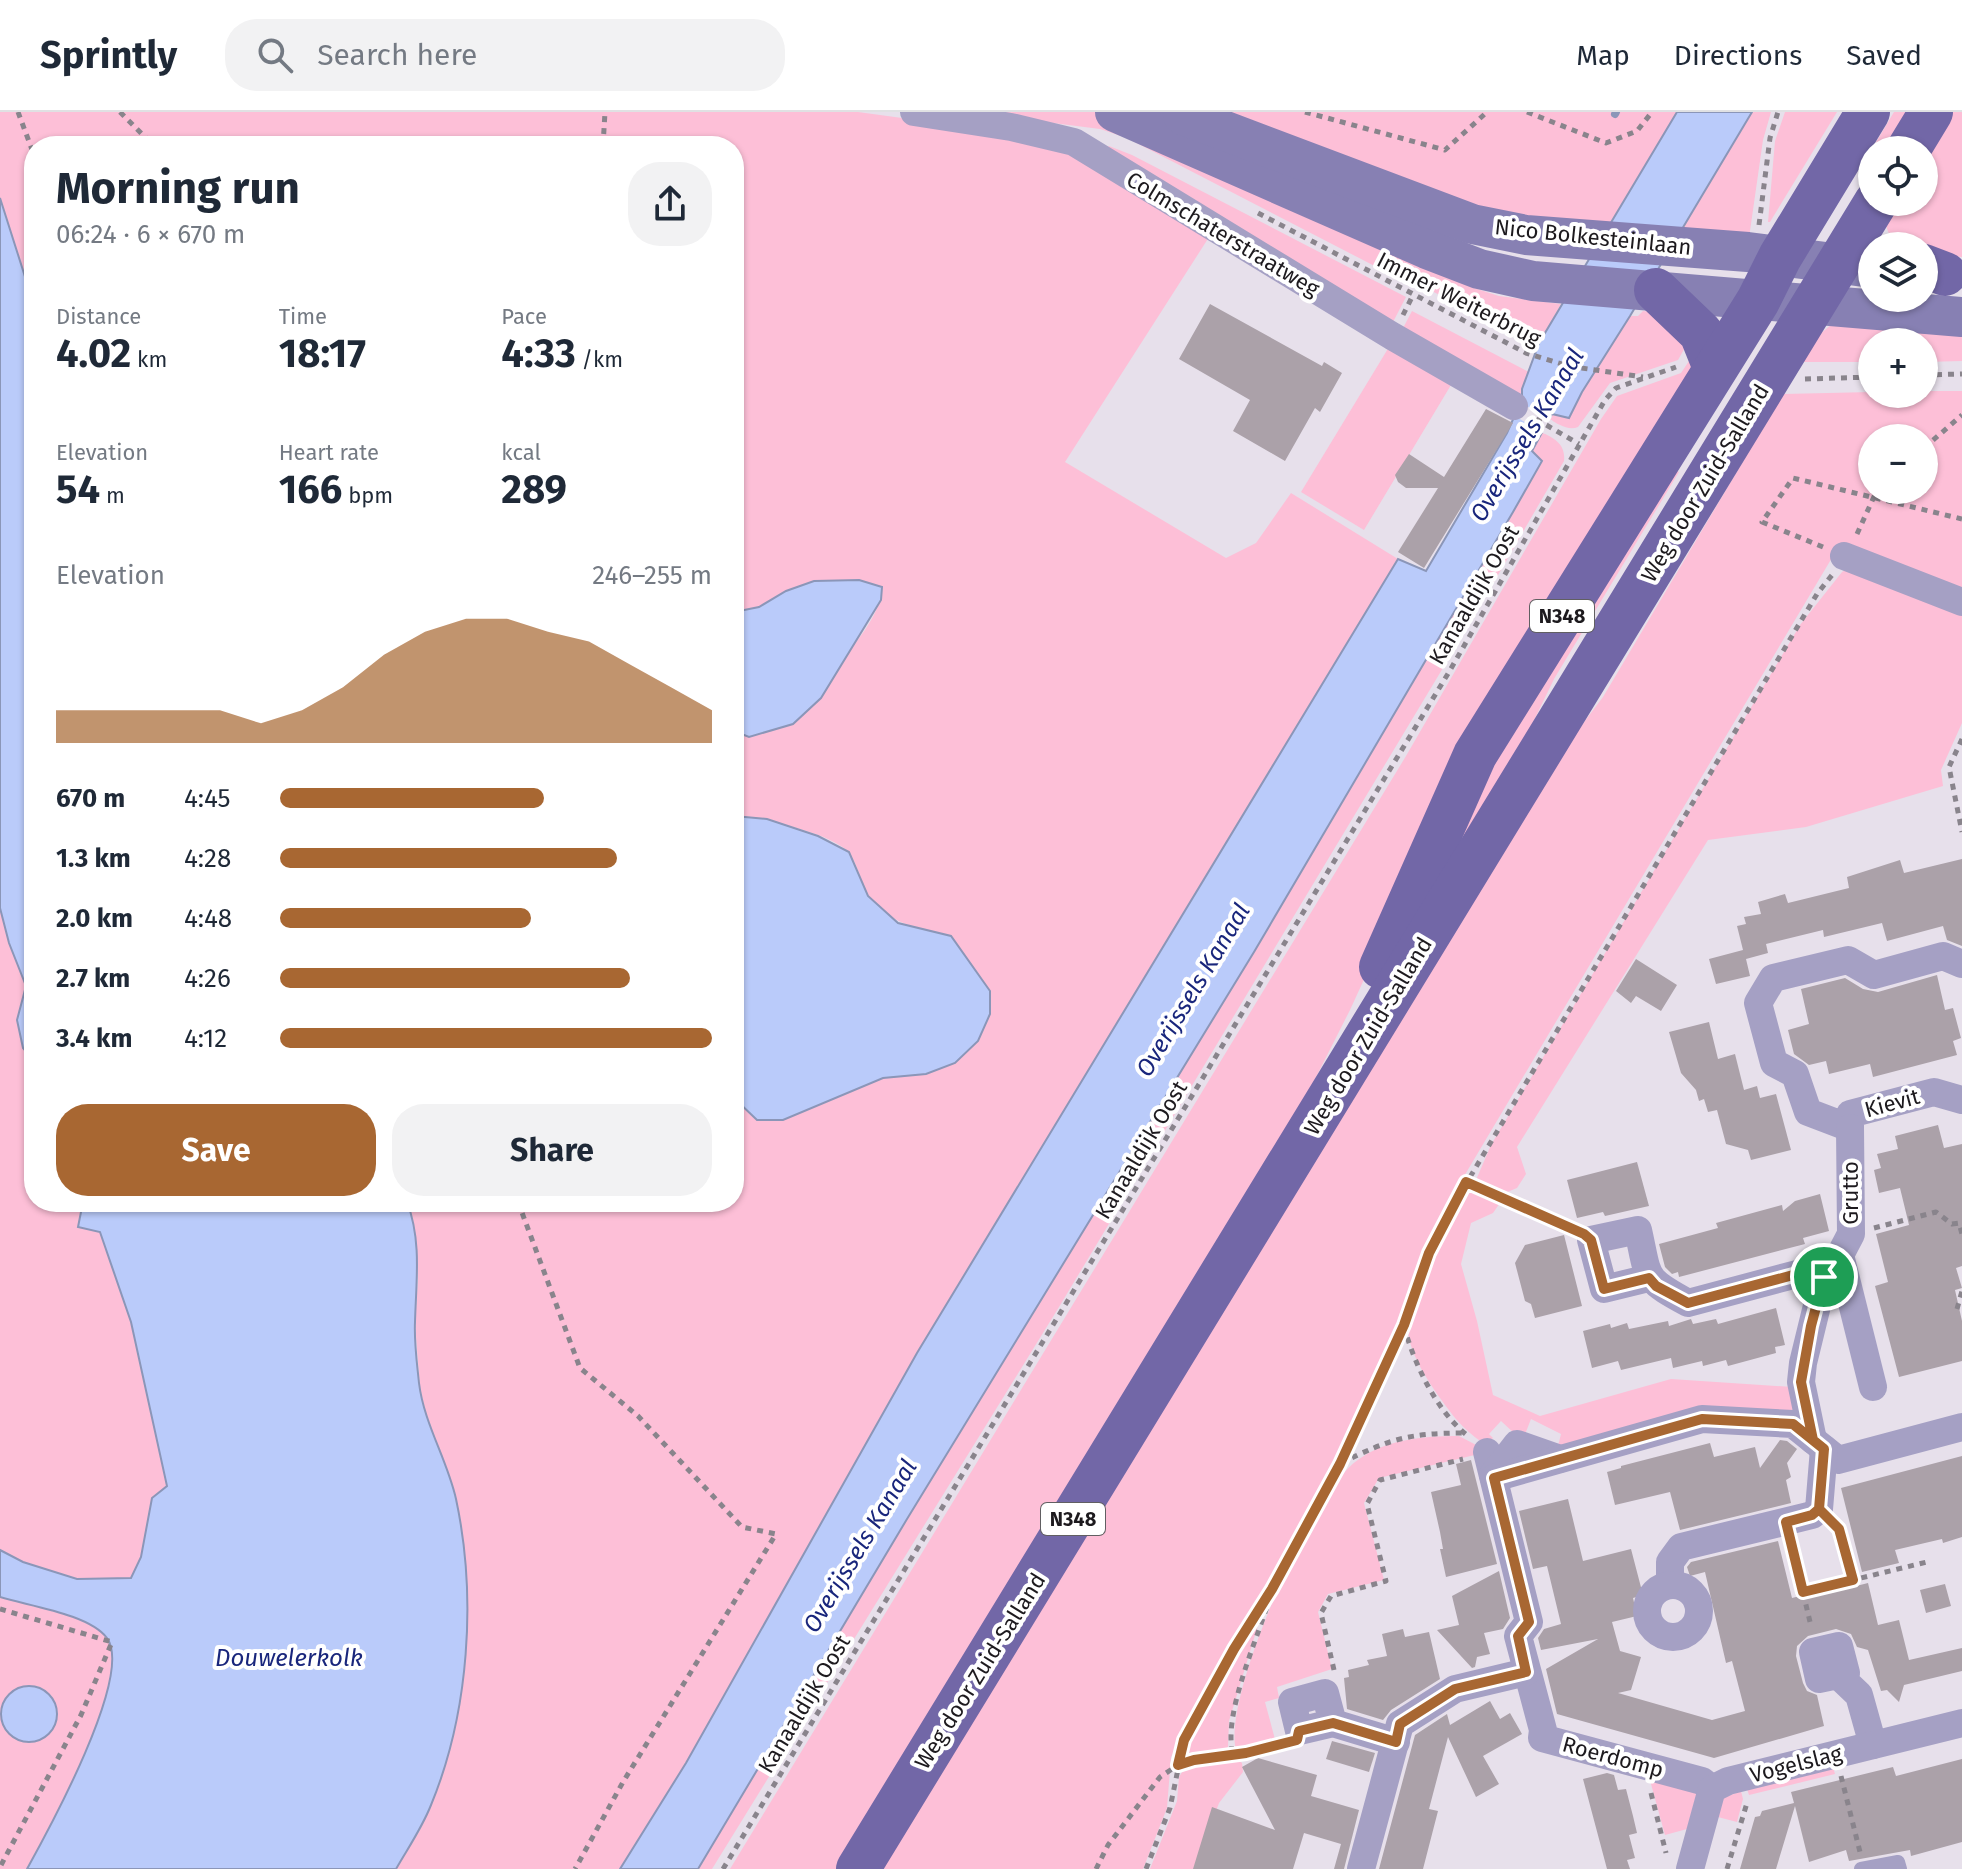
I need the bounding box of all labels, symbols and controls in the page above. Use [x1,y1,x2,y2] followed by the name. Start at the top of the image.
[225,19,785,91] search box
[40,32,177,78] text: Sprintly
[253,33,297,77] icon: search
[317,37,477,73] text: Search here
[1576,39,1630,72] text: Map
[1674,39,1802,72] text: Directions
[1846,39,1922,72] text: Saved
[1858,136,1938,504] map controls
[1858,136,1938,216] button: locate
[56,162,300,215] text: Morning run
[628,162,712,246] button: share
[1122,166,1325,303] street label: Colmschaterstraatweg
[1493,213,1693,261] street label: Nico Bolkesteinlaan
[56,219,245,250] text: 06:24 · 6 × 670 m
[1858,232,1938,312] button: layers
[1372,246,1546,352] street label: Immer Weiterbrug
[56,303,141,330] text: Distance
[279,303,327,330] text: Time
[501,303,547,330] text: Pace
[1858,328,1938,408] button: +
[56,330,131,378] text: 4.02
[279,330,366,378] text: 18:17
[501,330,576,378] text: 4:33
[1464,343,1590,527] water label: Overijssels Kanaal
[131,346,167,373] text: km
[576,346,623,373] text: /km
[1635,379,1775,587] street label: Weg door Zuid-Salland
[1858,424,1938,504] button: −
[56,439,148,466] text: Elevation
[279,439,379,466] text: Heart rate
[501,439,541,466] text: kcal
[56,466,100,514] text: 54
[279,466,342,514] text: 166
[501,466,567,514] text: 289
[100,482,125,509] text: m
[342,482,393,509] text: bpm
[1423,520,1525,670] street label: Kanaaldijk Oost
[56,560,165,591] text: Elevation
[592,560,712,591] text: 246–255 m
[1530,600,1594,632] road number: N348
[56,783,125,814] text: 670 m
[184,783,231,814] text: 4:45
[56,843,131,874] text: 1.3 km
[184,843,231,874] text: 4:28
[1130,898,1256,1082] water label: Overijssels Kanaal
[56,903,133,934] text: 2.0 km
[184,903,232,934] text: 4:48
[1298,932,1438,1140] street label: Weg door Zuid-Salland
[56,963,130,994] text: 2.7 km
[184,963,231,994] text: 4:26
[56,1023,132,1054] text: 3.4 km
[184,1023,227,1054] text: 4:12
[1089,1076,1193,1224] street label: Kanaaldijk Oost
[1861,1083,1923,1123] street label: Kievit
[56,1104,376,1196] button: Save
[392,1104,712,1196] button: Share
[1837,1161,1864,1225] street label: Grutto
[1790,1243,1858,1311] pin
[1802,1255,1846,1299] icon: arrive
[797,1454,923,1638] water label: Overijssels Kanaal
[1041,1503,1105,1535] road number: N348
[909,1568,1051,1774] street label: Weg door Zuid-Salland
[752,1630,856,1778] street label: Kanaaldijk Oost
[215,1644,363,1672] water label: Douwelerkolk
[1559,1731,1667,1783] street label: Roerdomp
[1747,1739,1845,1788] street label: Vogelslag

